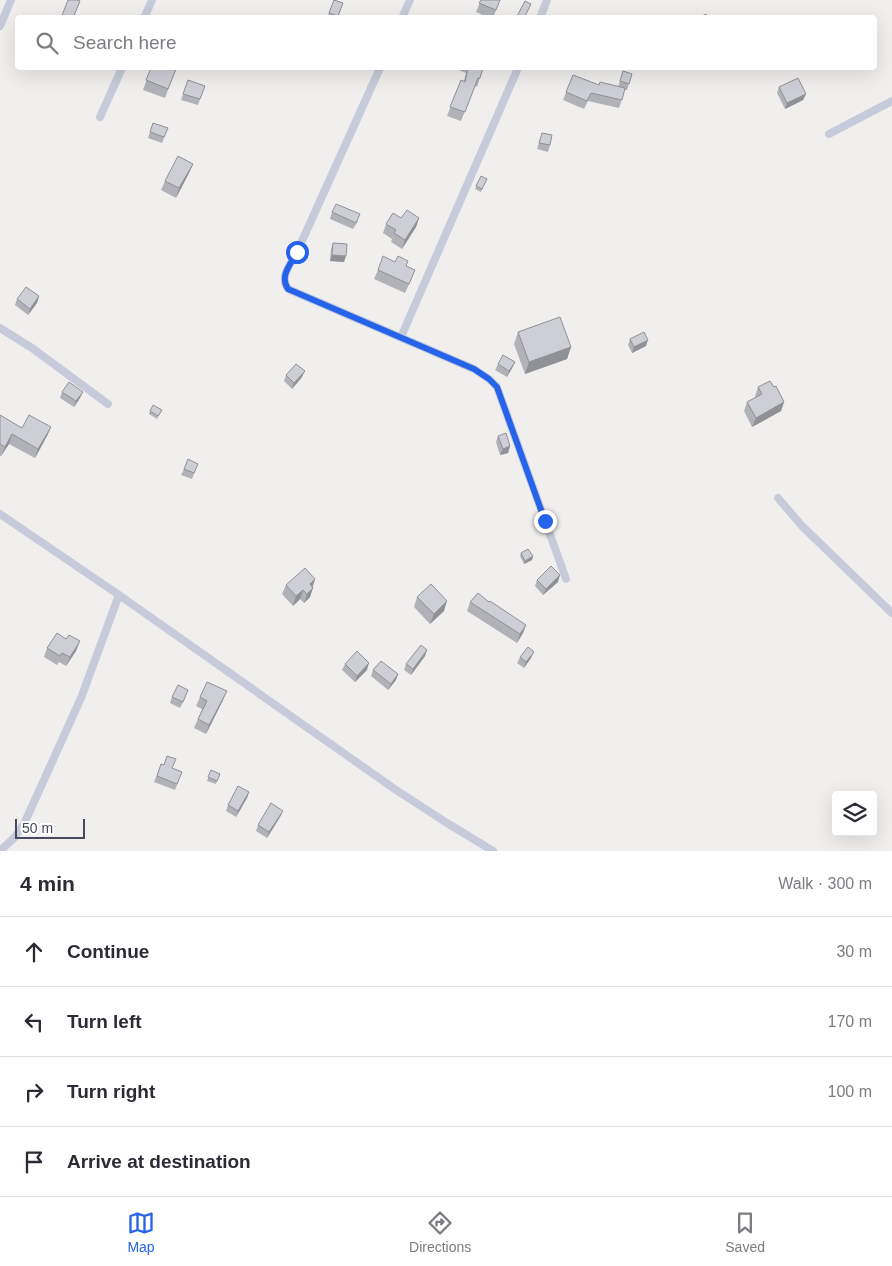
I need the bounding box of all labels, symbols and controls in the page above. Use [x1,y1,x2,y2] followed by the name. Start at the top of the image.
[15,15,877,70] search box
[33,29,61,57] icon: search
[73,32,177,53] text: Search here
[286,241,309,264] route start
[534,510,557,533] route end
[832,791,877,836] map controls
[832,791,877,836] button: layers
[15,816,85,839] scale bar
[22,820,53,836] text: 50 m
[20,872,75,895] text: 4 min
[778,875,872,892] text: Walk · 300 m
[20,938,48,966] icon: ahead
[67,941,149,962] text: Continue
[836,943,872,960] text: 30 m
[20,1008,48,1036] icon: left
[67,1011,142,1032] text: Turn left
[828,1013,872,1030] text: 170 m
[20,1078,48,1106] icon: right
[67,1081,155,1102] text: Turn right
[828,1083,872,1100] text: 100 m
[20,1148,48,1176] icon: arrive
[67,1151,251,1172] text: Arrive at destination
[127,1209,155,1255] tab: Map
[409,1209,471,1255] tab: Directions
[725,1209,765,1255] tab: Saved

